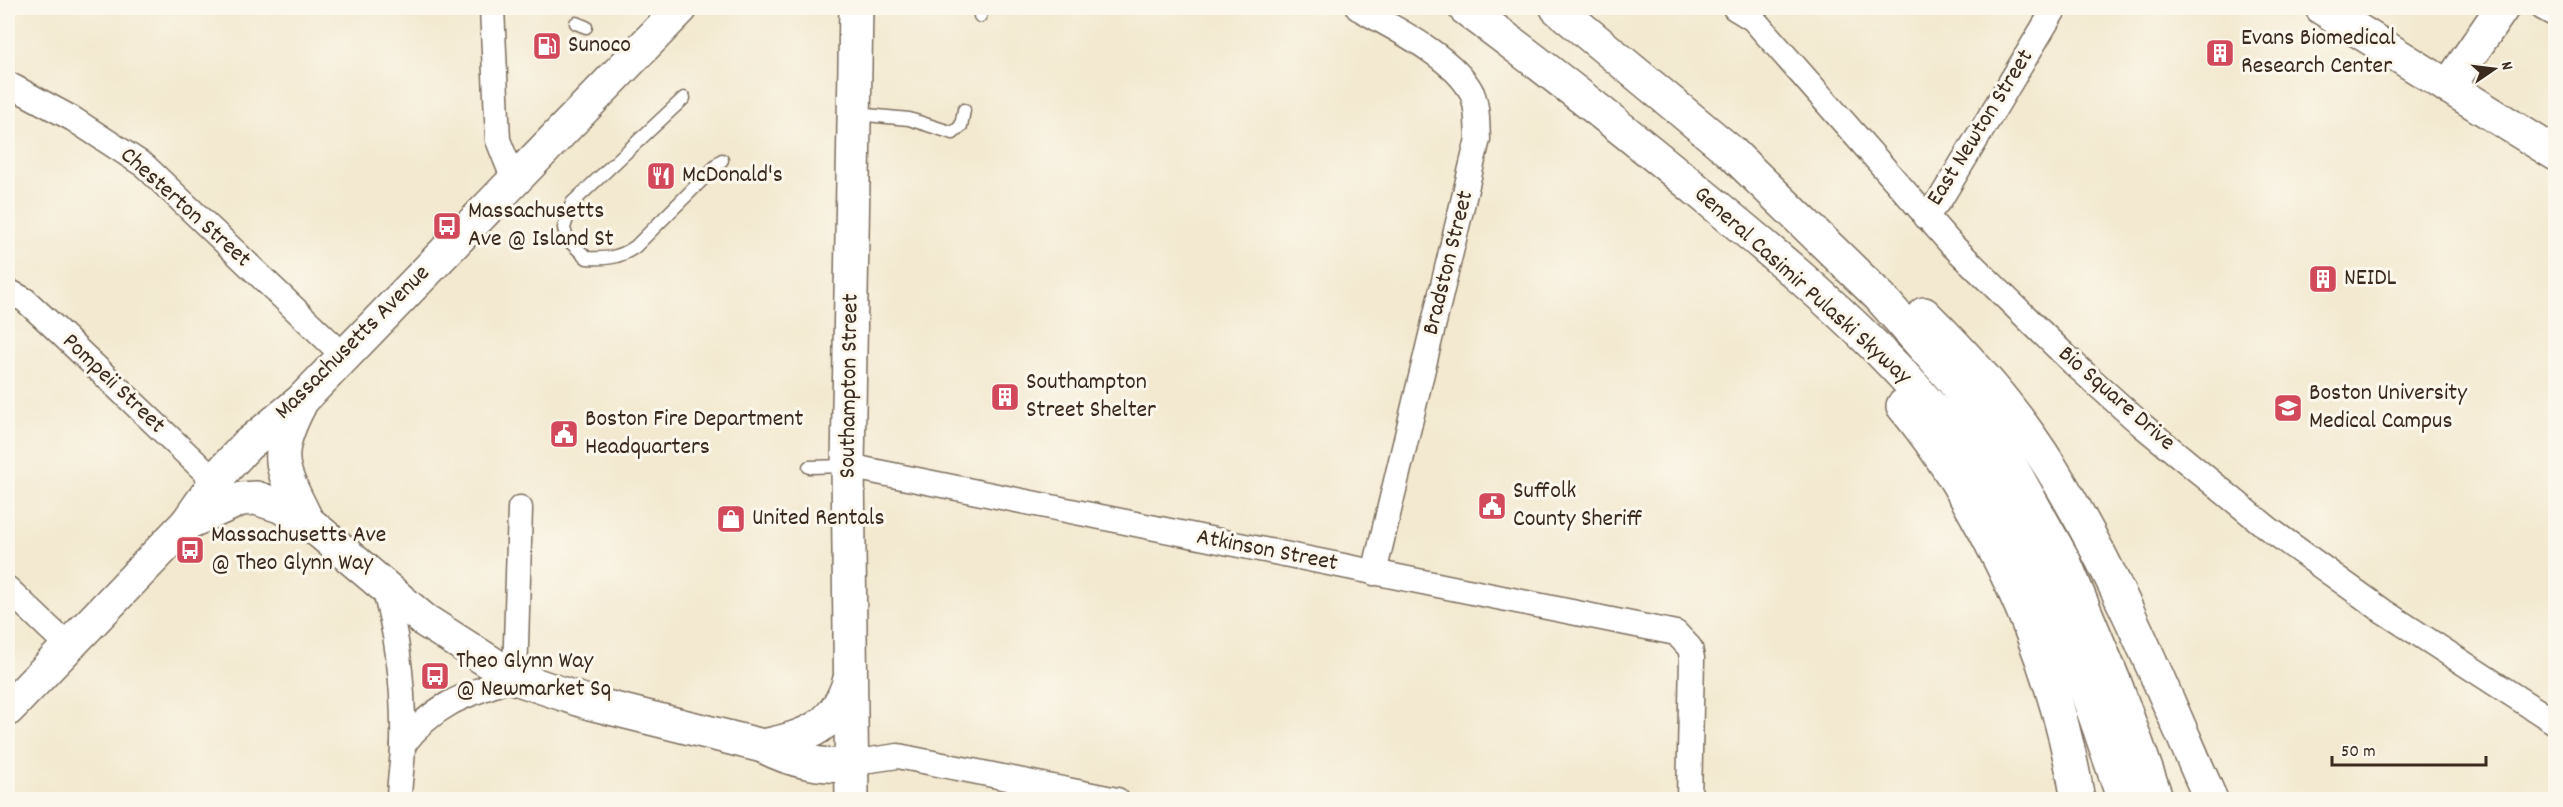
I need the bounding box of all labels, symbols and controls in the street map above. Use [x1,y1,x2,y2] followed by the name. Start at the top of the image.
[2241,22,2396,84] place label: Evans Biomedical Research Center
[568,29,631,63] place label: Sunoco
[531,30,563,62] fuel station icon: Sunoco
[2204,37,2236,69] building icon: Evans Biomedical Research Center
[2464,39,2524,99] north arrow
[1919,43,2043,213] street label: East Newton Street
[2494,59,2518,73] text: N
[112,140,258,276] street label: Chesterton Street
[682,159,783,193] place label: McDonald's
[645,160,677,192] restaurant icon: McDonald's
[1685,179,1920,394] street label: General Casimir Pulaski Skyway
[1415,187,1483,339] street label: Bradston Street
[468,195,614,257] place label: Massachusetts Ave @ Island St
[431,210,463,242] bus stop icon: Massachusetts Ave @ Island St
[268,258,438,428] street label: Massachusetts Avenue
[2344,262,2397,296] place label: NEIDL
[2307,263,2339,295] building icon: NEIDL
[831,293,869,479] street label: Southampton Street
[54,326,172,442] street label: Pompeii Street
[2050,338,2182,460] street label: Bio Square Drive
[1026,366,1156,428] place label: Southampton Street Shelter
[2309,377,2468,439] place label: Boston University Medical Campus
[989,381,1021,413] building icon: Southampton Street Shelter
[2272,392,2304,424] school or university icon: Boston University Medical Campus
[585,403,803,465] place label: Boston Fire Department Headquarters
[548,418,580,450] public building icon: Boston Fire Department Headquarters
[1513,475,1643,537] place label: Suffolk County Sheriff
[1476,490,1508,522] public building icon: Suffolk County Sheriff
[752,502,884,536] place label: United Rentals
[715,503,747,535] shop icon: United Rentals
[211,519,386,581] place label: Massachusetts Ave @ Theo Glynn Way
[1194,521,1341,581] street label: Atkinson Street
[174,534,206,566] bus stop icon: Massachusetts Ave @ Theo Glynn Way
[456,645,611,707] place label: Theo Glynn Way @ Newmarket Sq
[419,660,451,692] bus stop icon: Theo Glynn Way @ Newmarket Sq
[2332,729,2486,767] scale bar
[2341,740,2376,765] text: 50 m

